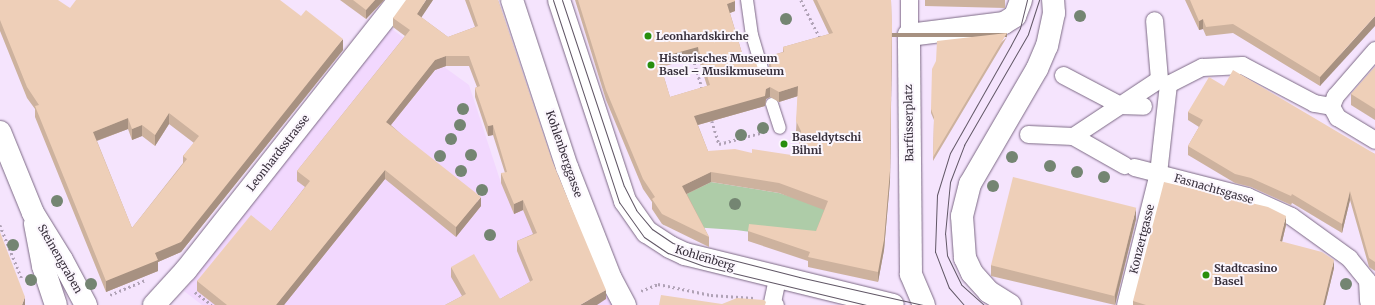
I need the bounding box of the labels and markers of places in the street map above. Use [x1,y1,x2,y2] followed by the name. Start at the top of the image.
[656,29,749,43] place label: Leonhardskirche
[643,31,653,41] marker: Leonhardskirche
[659,52,784,78] place label: Historisches Museum Basel – Musikmuseum
[646,60,656,70] marker: Historisches Museum Basel – Musikmuseum
[792,131,861,157] place label: Baseldytschi Bihni
[779,139,789,149] marker: Baseldytschi Bihni
[1214,262,1277,288] place label: Stadtcasino Basel
[1201,270,1211,280] marker: Stadtcasino Basel

